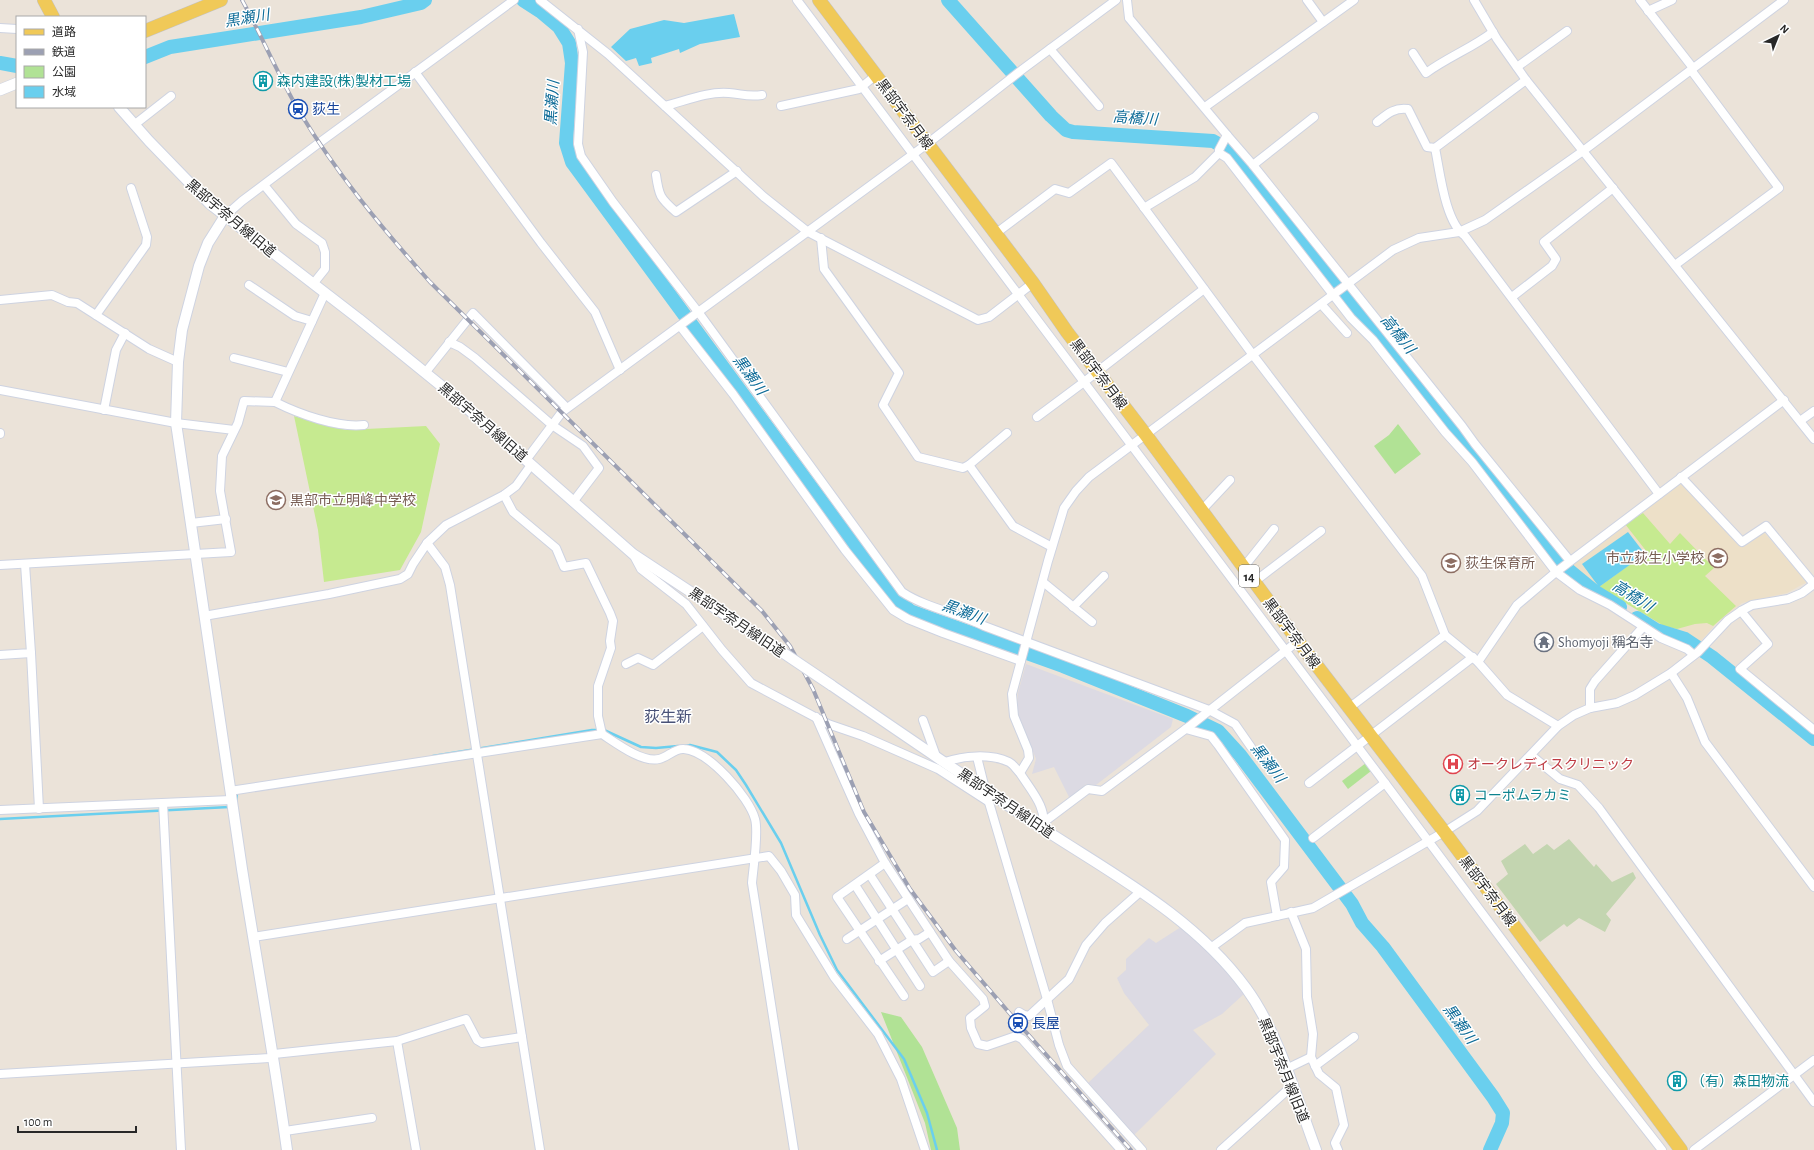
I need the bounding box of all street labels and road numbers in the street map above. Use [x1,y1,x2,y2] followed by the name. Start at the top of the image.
[873,76,936,152] street label: 黒部宇奈月線
[183,177,278,260] street label: 黒部宇奈月線旧道
[1067,336,1130,412] street label: 黒部宇奈月線
[435,380,530,465] street label: 黒部宇奈月線旧道
[1239,565,1259,587] road number: 14
[686,585,787,660] street label: 黒部宇奈月線旧道
[1260,595,1323,671] street label: 黒部宇奈月線
[955,766,1056,841] street label: 黒部宇奈月線旧道
[1456,853,1519,929] street label: 黒部宇奈月線
[1256,1015,1311,1125] street label: 黒部宇奈月線旧道

